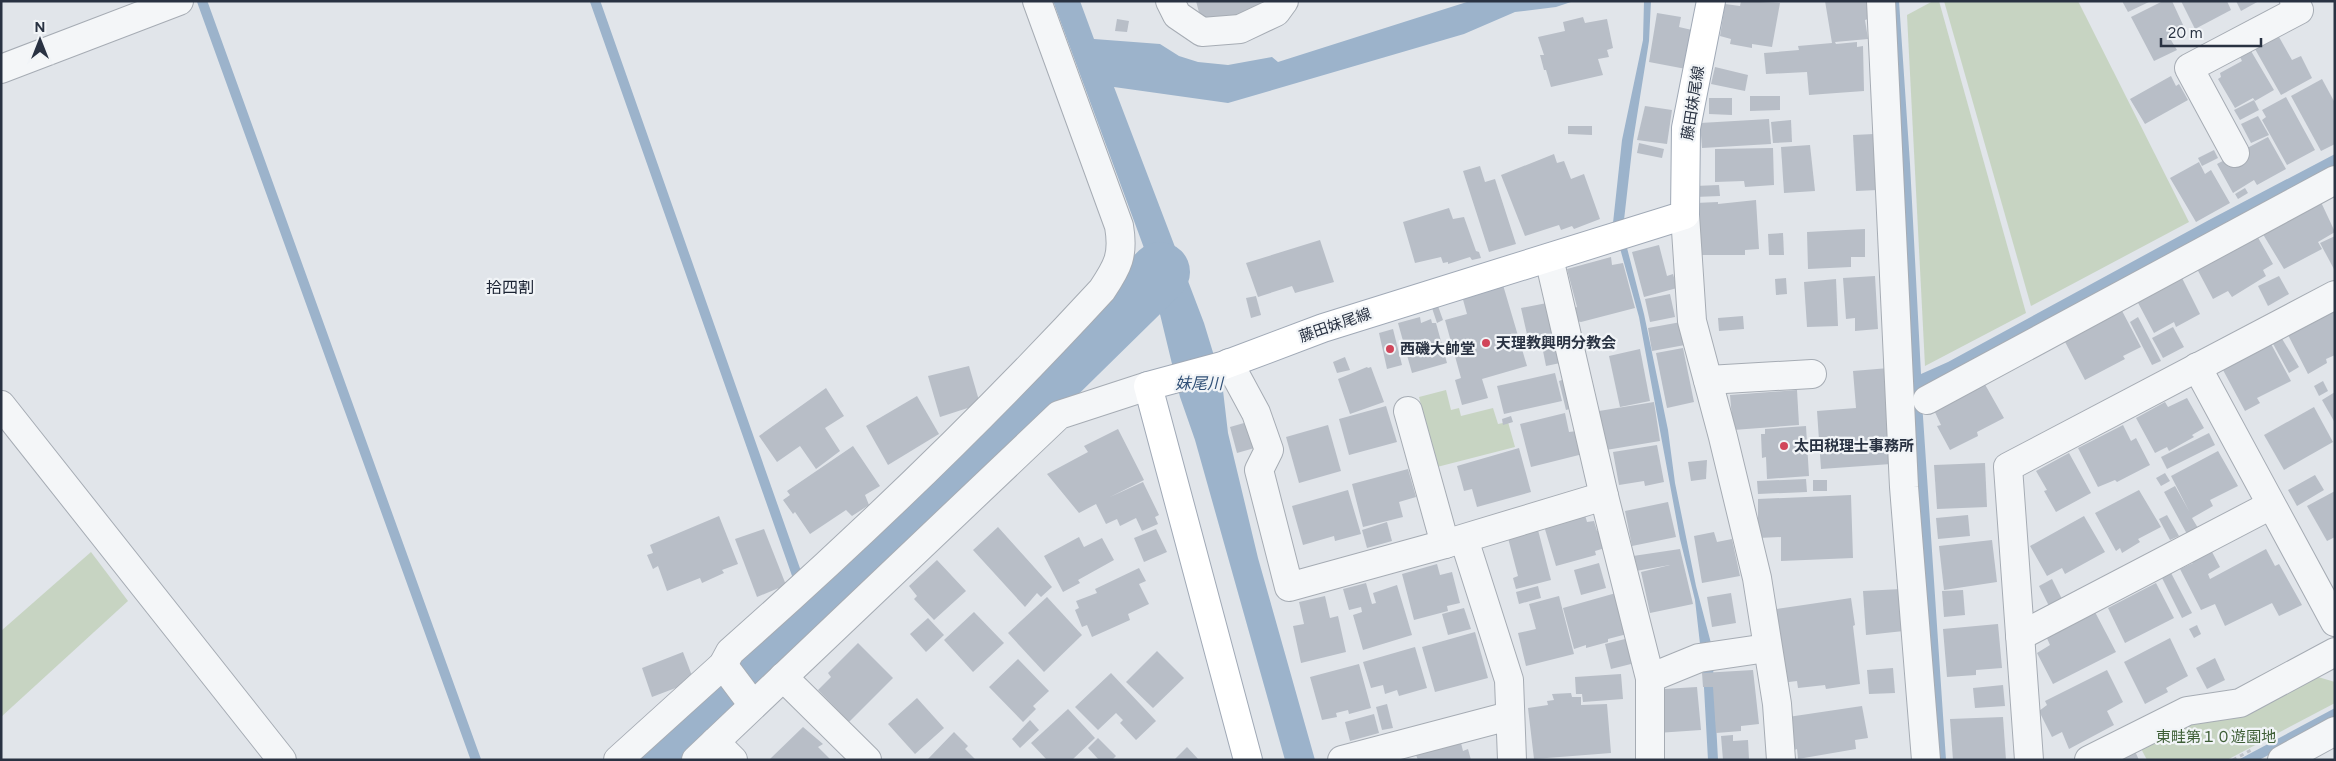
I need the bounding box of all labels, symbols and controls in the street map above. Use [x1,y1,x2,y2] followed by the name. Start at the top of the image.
[15,15,65,65] north arrow
[2161,15,2261,47] scale bar
[35,19,45,36] text: N
[2168,24,2202,42] text: 20 m
[1678,65,1708,141] street label: 藤田妹尾線
[486,278,534,297] district label: 拾四割
[1297,304,1373,346] street label: 藤田妹尾線
[1496,334,1616,352] place label: 天理教興明分教会
[1480,337,1492,349] marker: 天理教興明分教会
[1400,340,1475,358] place label: 西磯大帥堂
[1384,343,1396,355] marker: 西磯大帥堂
[1175,374,1225,393] water label: 妹尾川
[1794,437,1914,455] place label: 太田税理士事務所
[1778,440,1790,452] marker: 太田税理士事務所
[2156,728,2276,746] park label: 東畦第１０遊園地

